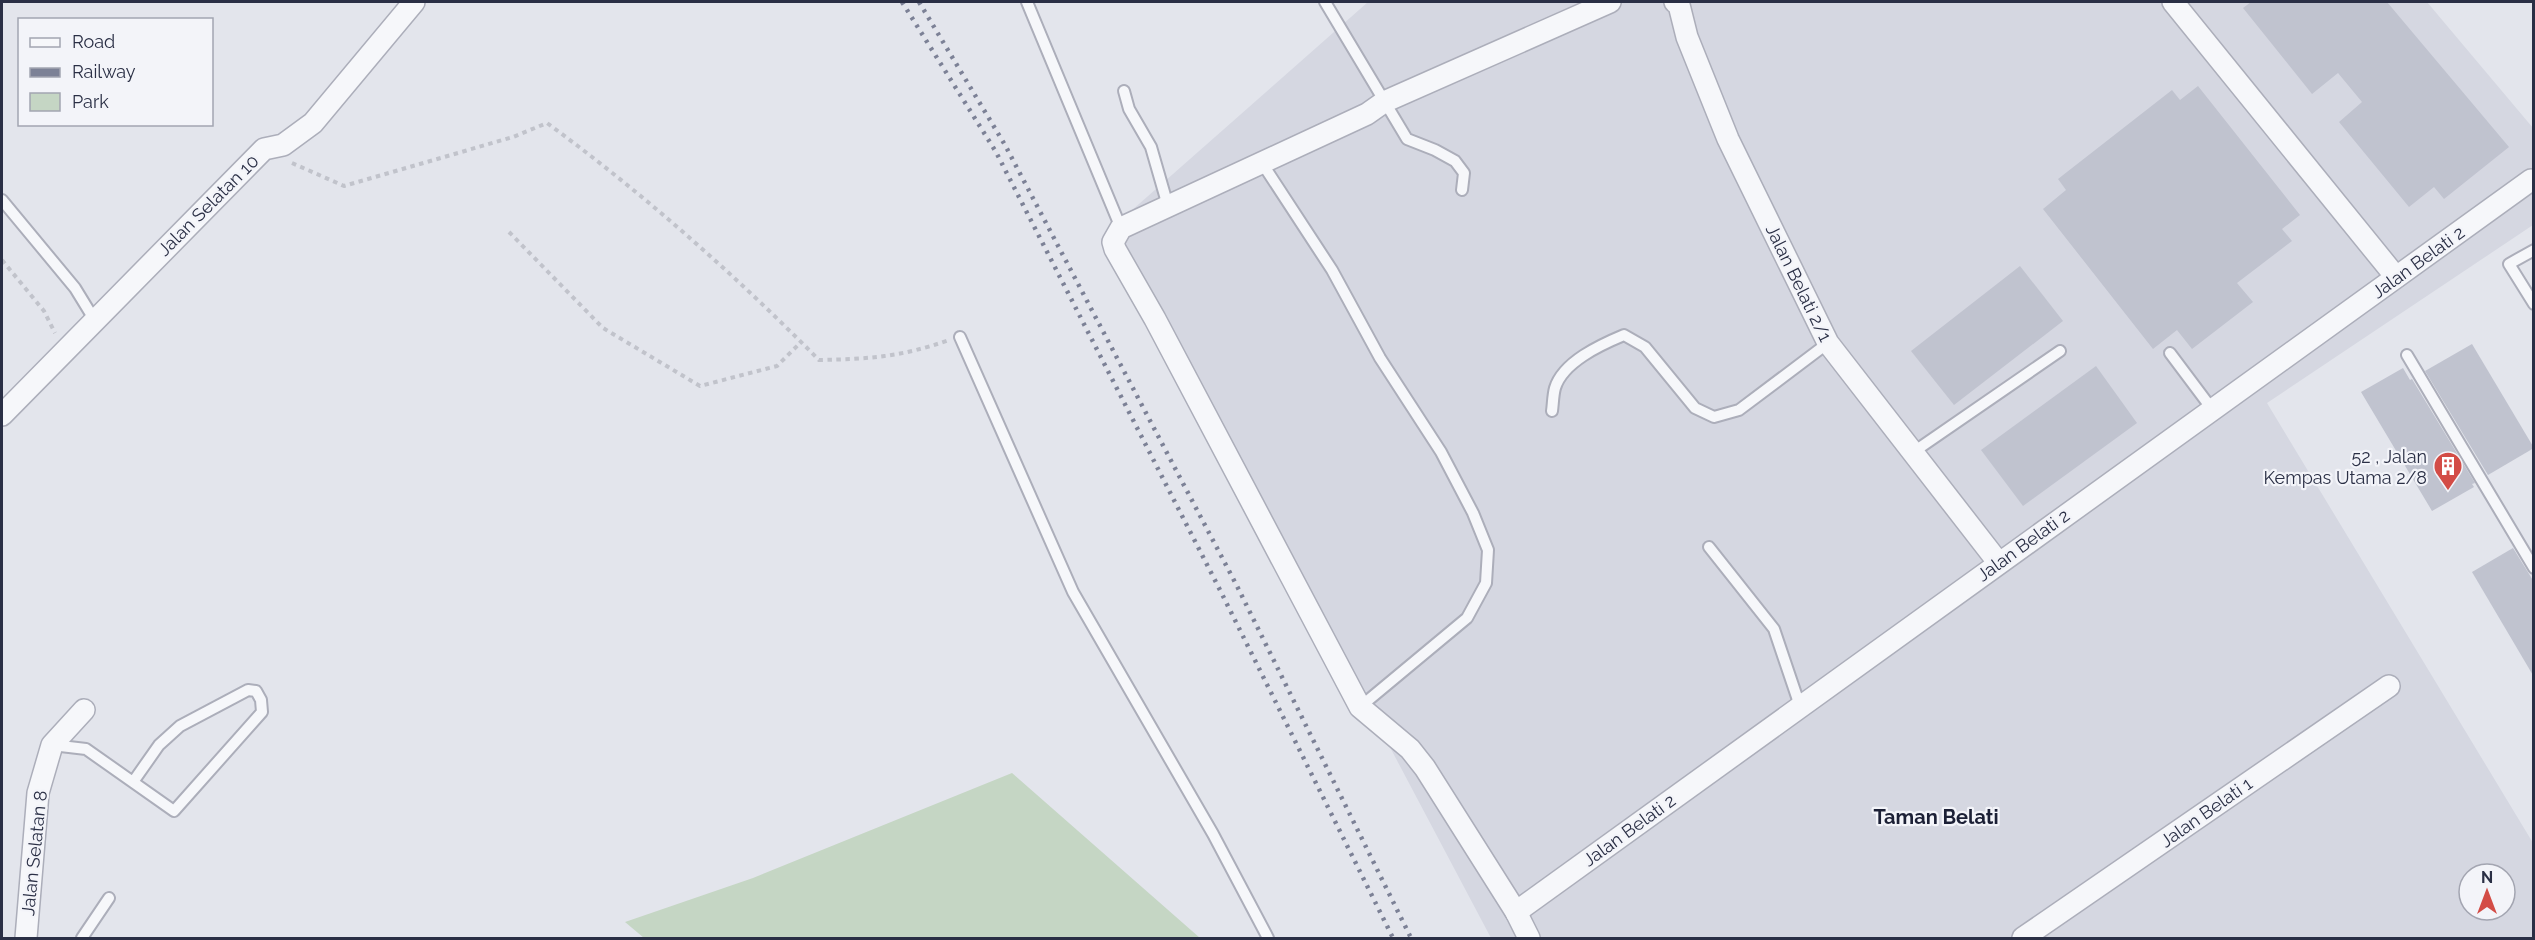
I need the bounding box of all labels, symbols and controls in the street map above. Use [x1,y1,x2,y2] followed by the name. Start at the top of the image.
[18,18,213,126] legend
[72,31,115,52] text: Road
[72,61,136,82] text: Railway
[72,91,109,112] text: Park
[153,150,263,260] street label: Jalan Selatan 10
[1762,221,1836,345] street label: Jalan Belati 2/1
[2368,221,2468,303] street label: Jalan Belati 2
[2264,446,2427,488] place label: 52 , Jalan Kempas Utama 2/8
[2432,450,2464,492] building icon: 52 , Jalan Kempas Utama 2/8
[1973,504,2073,586] street label: Jalan Belati 2
[2156,772,2256,851] street label: Jalan Belati 1
[17,789,51,917] street label: Jalan Selatan 8
[1579,789,1679,871] street label: Jalan Belati 2
[1873,805,1999,829] district label: Taman Belati
[2457,862,2517,922] north arrow
[2481,868,2493,887] text: N

